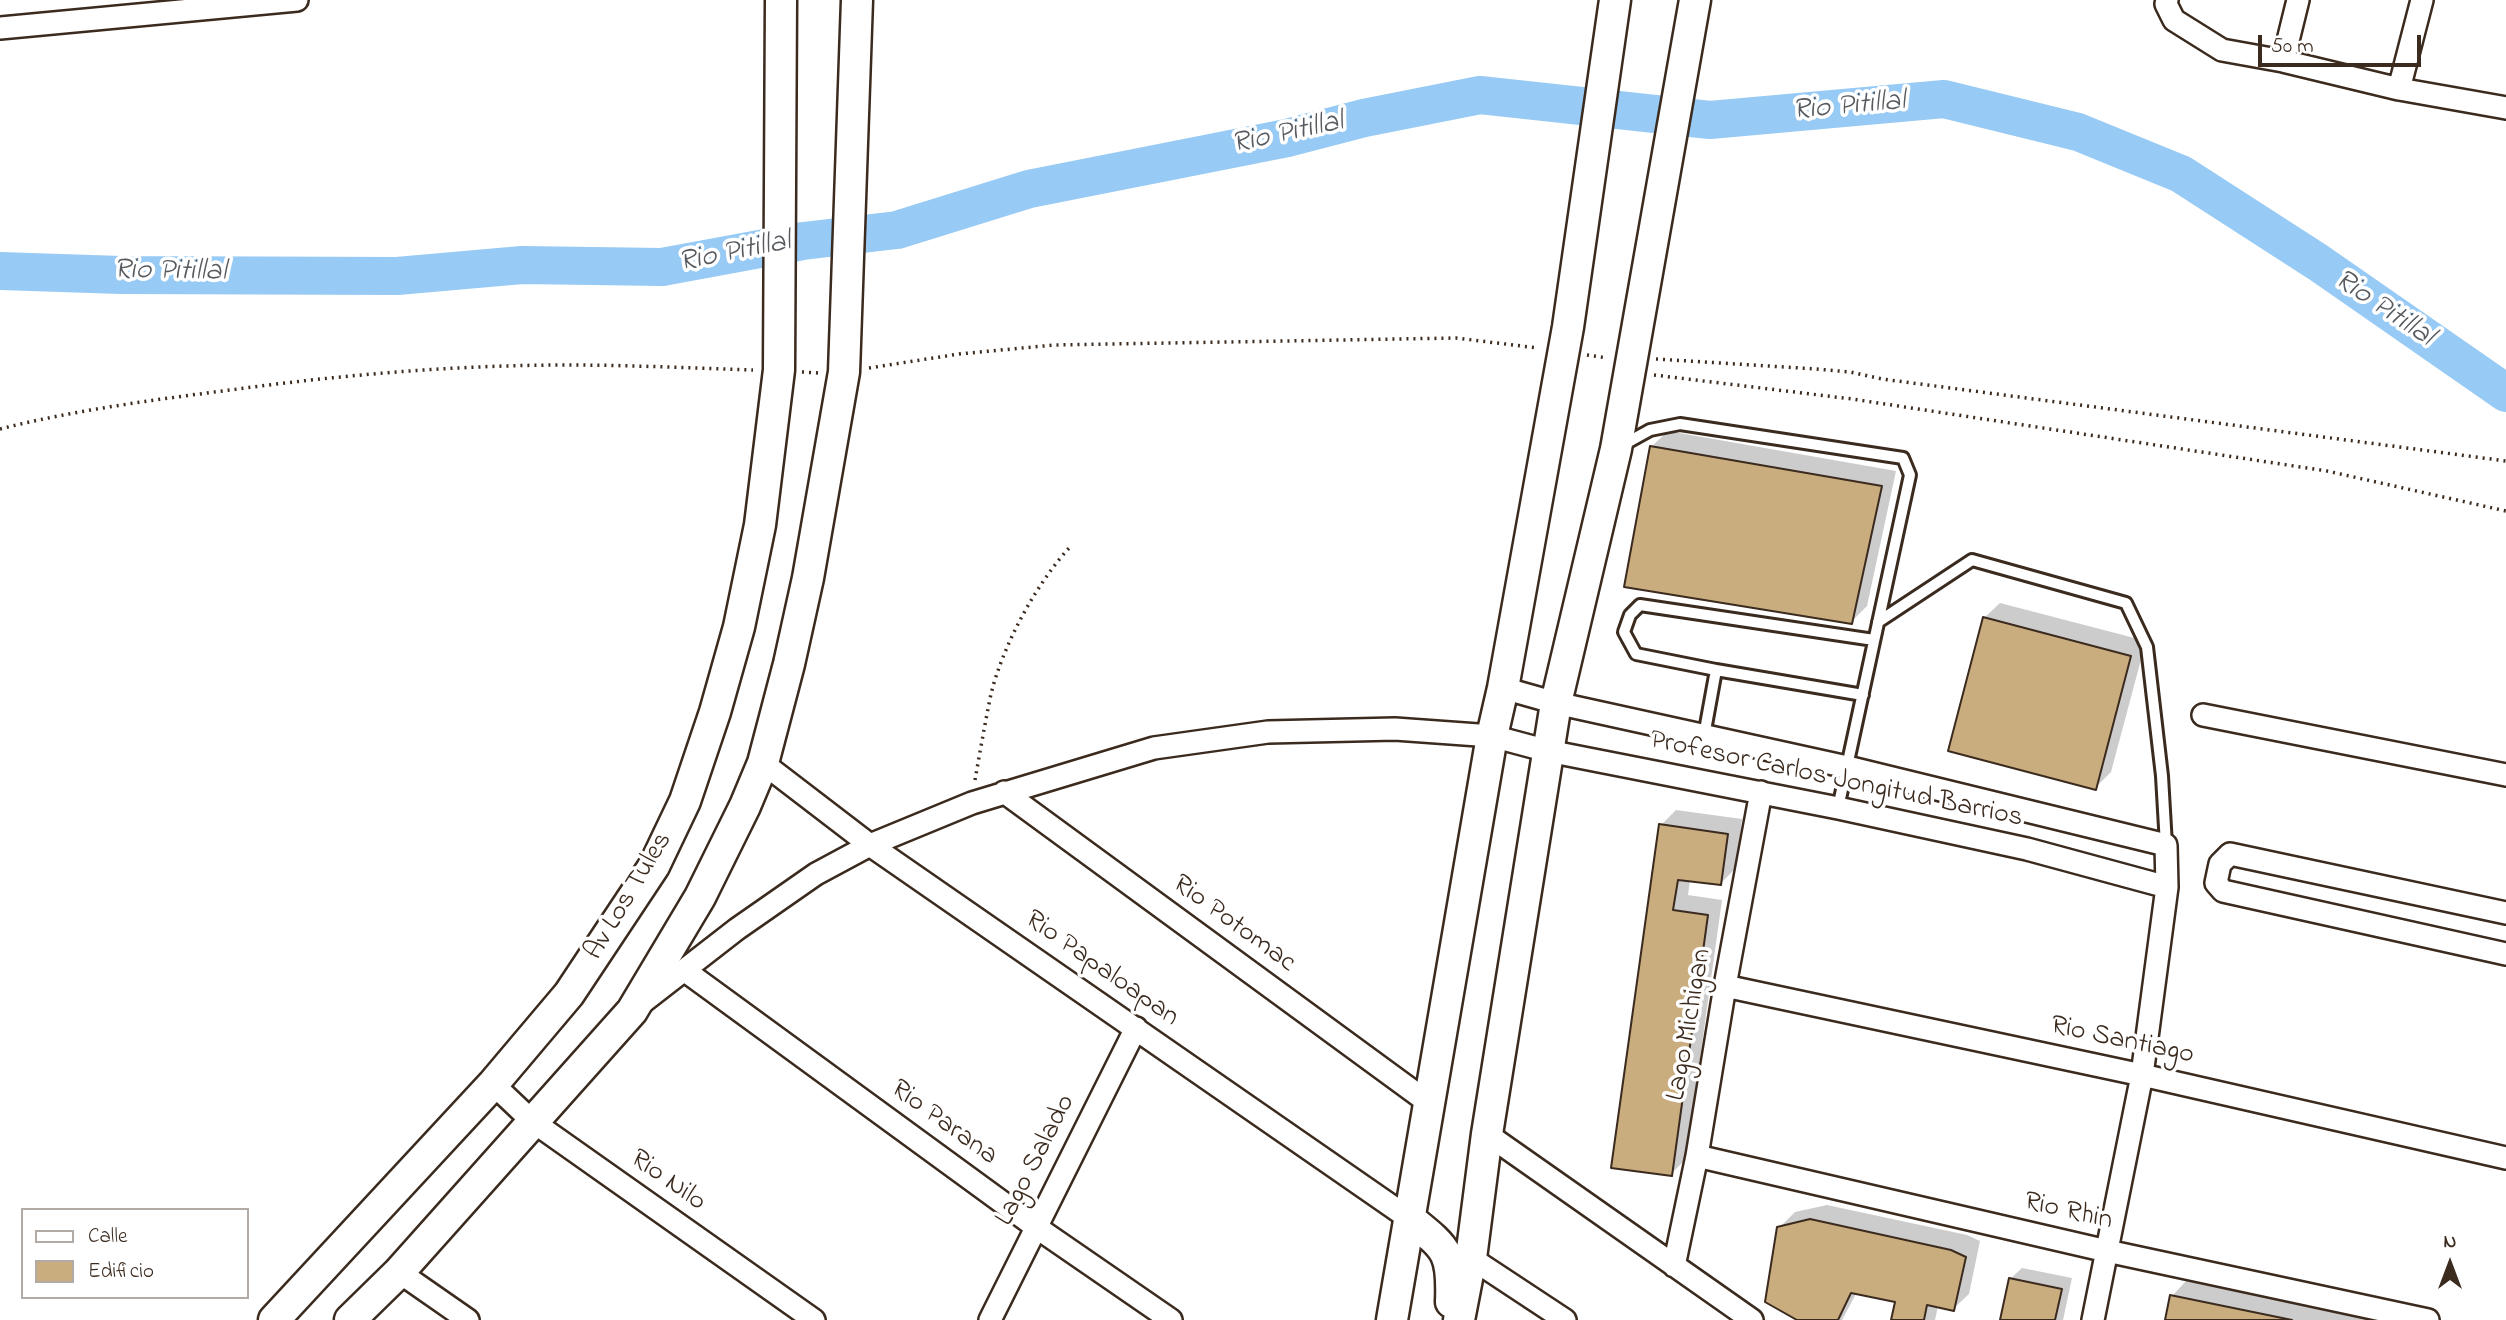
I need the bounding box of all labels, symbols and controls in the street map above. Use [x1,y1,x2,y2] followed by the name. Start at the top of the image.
[2261,21,2424,65] scale bar
[2271,32,2314,62] text: 50 m
[1791,85,1907,131] water label: Rio Pitillal
[1229,106,1347,164] water label: Rio Pitillal
[676,226,794,282] water label: Rio Pitillal
[113,254,227,292] water label: Rio Pitillal
[2326,264,2440,356] water label: Rio Pitillal
[1646,725,2026,837] street label: Profesor Carlos Jongitud Barrios
[579,827,681,967] street label: Av Los Tules
[1165,869,1301,981] street label: Rio Potomac
[1017,904,1185,1036] street label: Rio Papaloapan
[1661,946,1721,1104] street label: Lago Michigan
[2047,1010,2197,1074] street label: Rio Santiago
[883,1074,1003,1174] street label: Rio Parana
[990,1090,1084,1232] street label: Lago Salado
[622,1144,712,1220] street label: Rio Nilo
[2021,1187,2115,1239] street label: Rio Rhin
[21,1208,248,1299] legend
[88,1222,127,1252] text: Calle
[2415,1229,2485,1299] north arrow
[2444,1229,2456,1256] text: N
[88,1257,154,1287] text: Edificio

